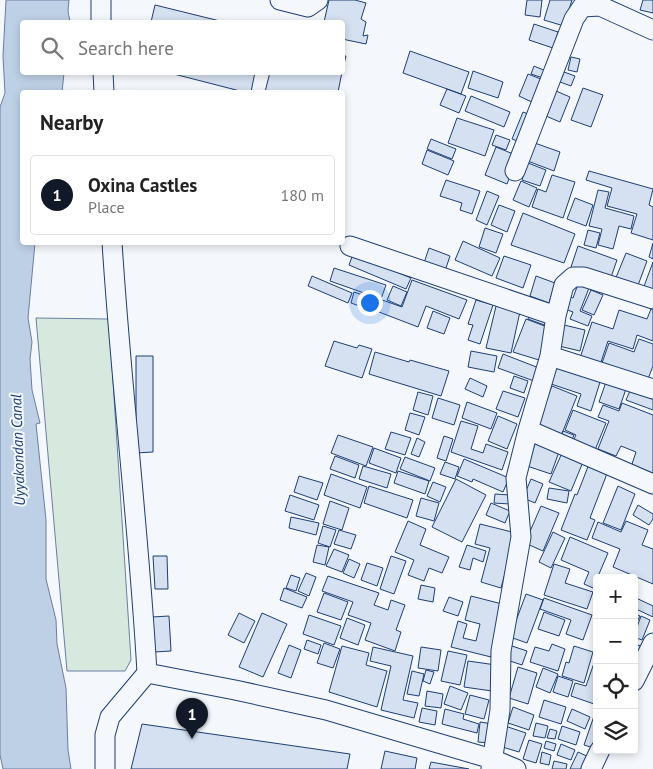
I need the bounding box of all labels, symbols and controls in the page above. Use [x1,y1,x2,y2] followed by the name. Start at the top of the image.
[20,20,345,75] search box
[38,34,66,62] icon: search
[78,36,174,60] text: Search here
[40,109,103,136] text: Nearby
[88,173,197,197] text: Oxina Castles
[52,185,62,205] text: 1
[281,185,324,205] text: 180 m
[88,197,125,217] text: Place
[357,290,383,316] your location
[6,394,29,506] water label: Uyyakondan Canal
[593,574,638,754] map controls
[593,574,638,619] button: +
[593,619,638,664] button: −
[593,664,638,709] button: locate
[176,698,208,739] pin: 1
[593,709,638,754] button: layers

